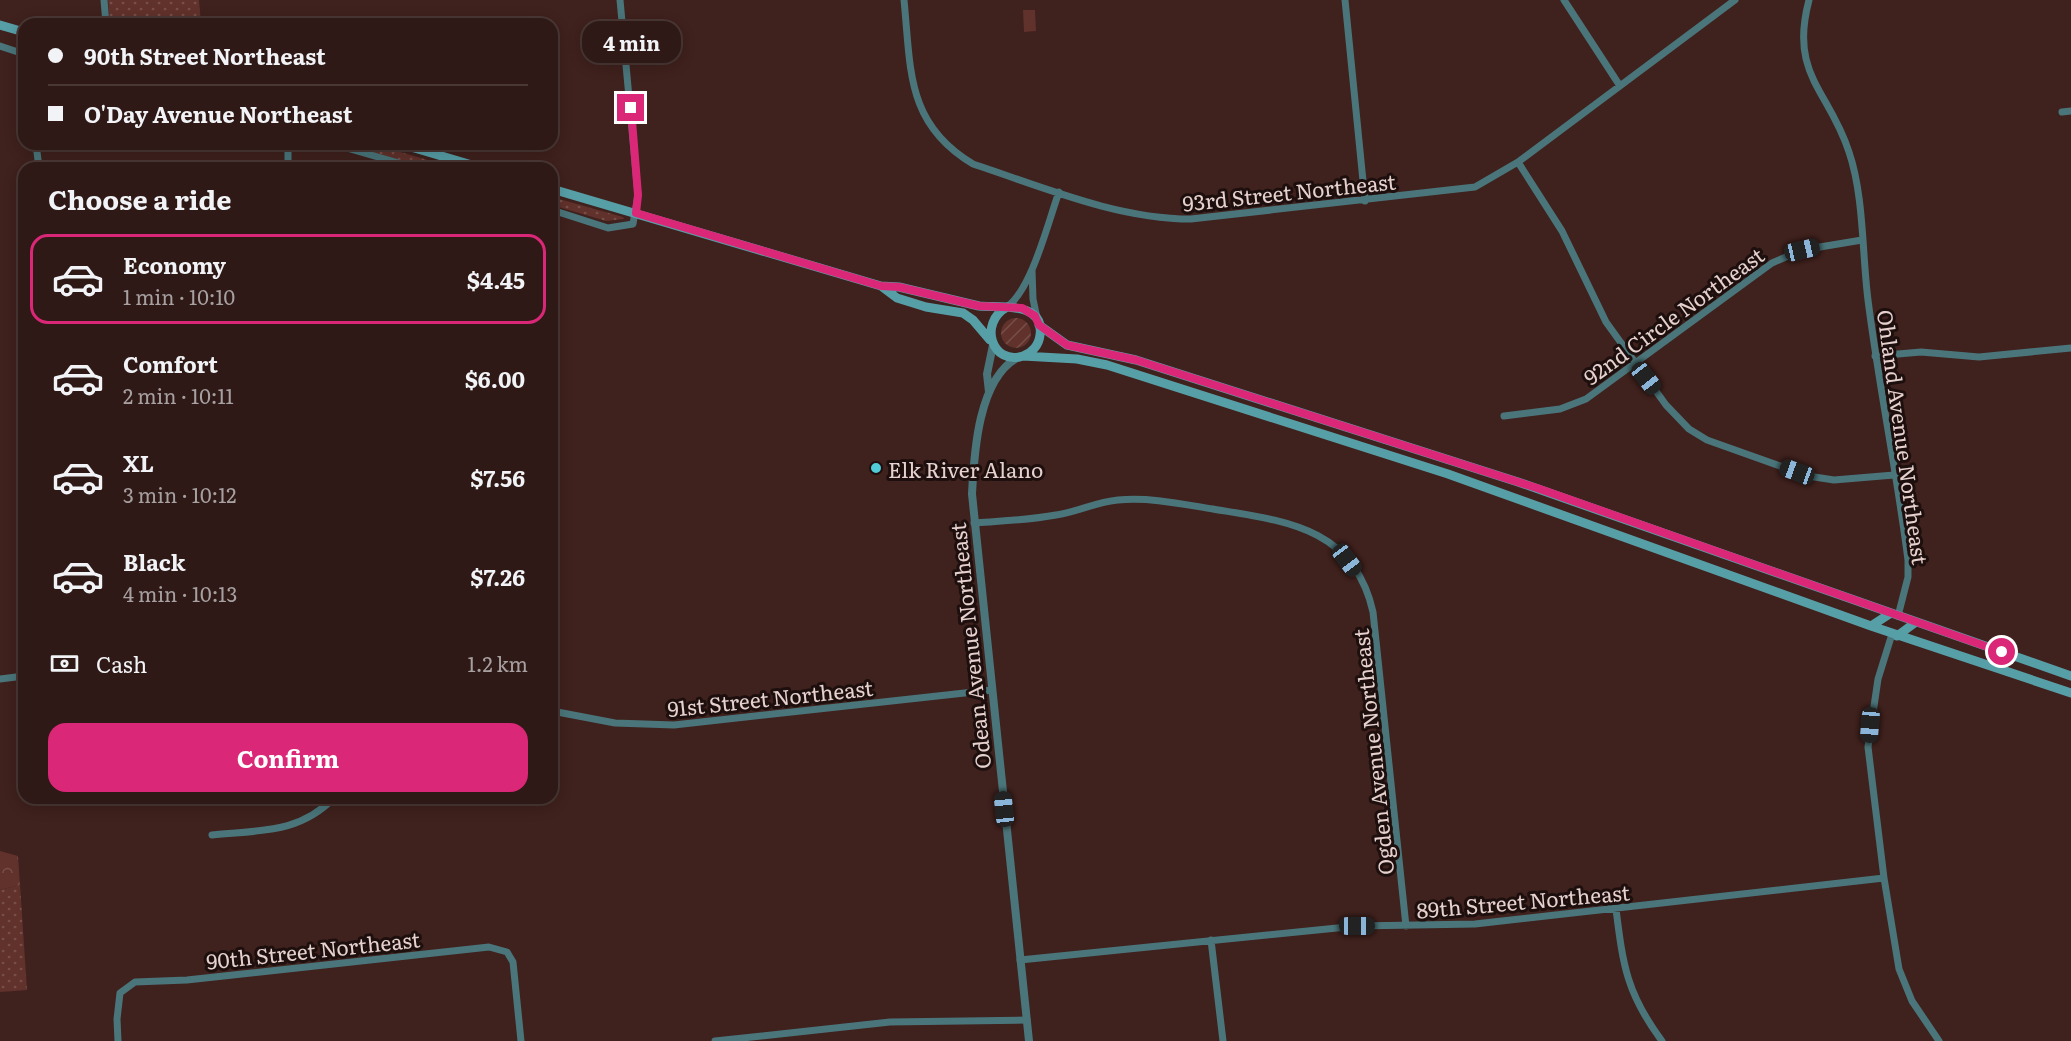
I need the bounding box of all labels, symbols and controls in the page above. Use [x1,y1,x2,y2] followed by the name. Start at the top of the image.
[582,21,680,63] callout: 4 min
[603,27,660,57] text: 4 min
[84,39,326,72] text: 90th Street Northeast
[617,94,644,121] route end
[84,97,352,130] text: O'Day Avenue Northeast
[1181,164,1398,218] street label: 93rd Street Northeast
[48,178,231,218] text: Choose a ride
[1782,237,1822,263] car
[1576,239,1770,391] street label: 92nd Circle Northeast
[123,248,226,281] text: Economy
[51,252,105,306] icon: car
[467,263,525,296] text: $4.45
[123,281,235,311] text: 1 min · 10:10
[1871,308,1937,567] street label: Ohland Avenue Northeast
[123,347,218,380] text: Comfort
[51,351,105,405] icon: car
[1628,358,1664,398] car
[465,362,525,395] text: $6.00
[123,380,234,410] text: 2 min · 10:11
[123,446,154,479] text: XL
[51,450,105,504] icon: car
[888,453,1043,484] place label: Elk River Alano
[1777,457,1817,487] car
[470,461,525,494] text: $7.56
[869,461,883,475] marker: Elk River Alano
[123,479,236,509] text: 3 min · 10:12
[941,521,997,771] street label: Odean Avenue Northeast
[1329,540,1365,580] car
[123,545,185,578] text: Black
[51,549,105,603] icon: car
[470,560,525,593] text: $7.26
[123,578,237,608] text: 4 min · 10:13
[1344,627,1400,877] street label: Ogden Avenue Northeast
[1988,638,2015,665] route start
[48,647,81,680] icon: cash
[96,647,147,680] text: Cash
[468,648,528,678] text: 1.2 km
[666,671,875,723] street label: 91st Street Northeast
[1859,706,1881,744] car
[48,723,528,792] button: Confirm
[993,790,1015,828] car
[1415,875,1631,925] street label: 89th Street Northeast
[1339,917,1375,935] car
[205,922,422,976] street label: 90th Street Northeast

